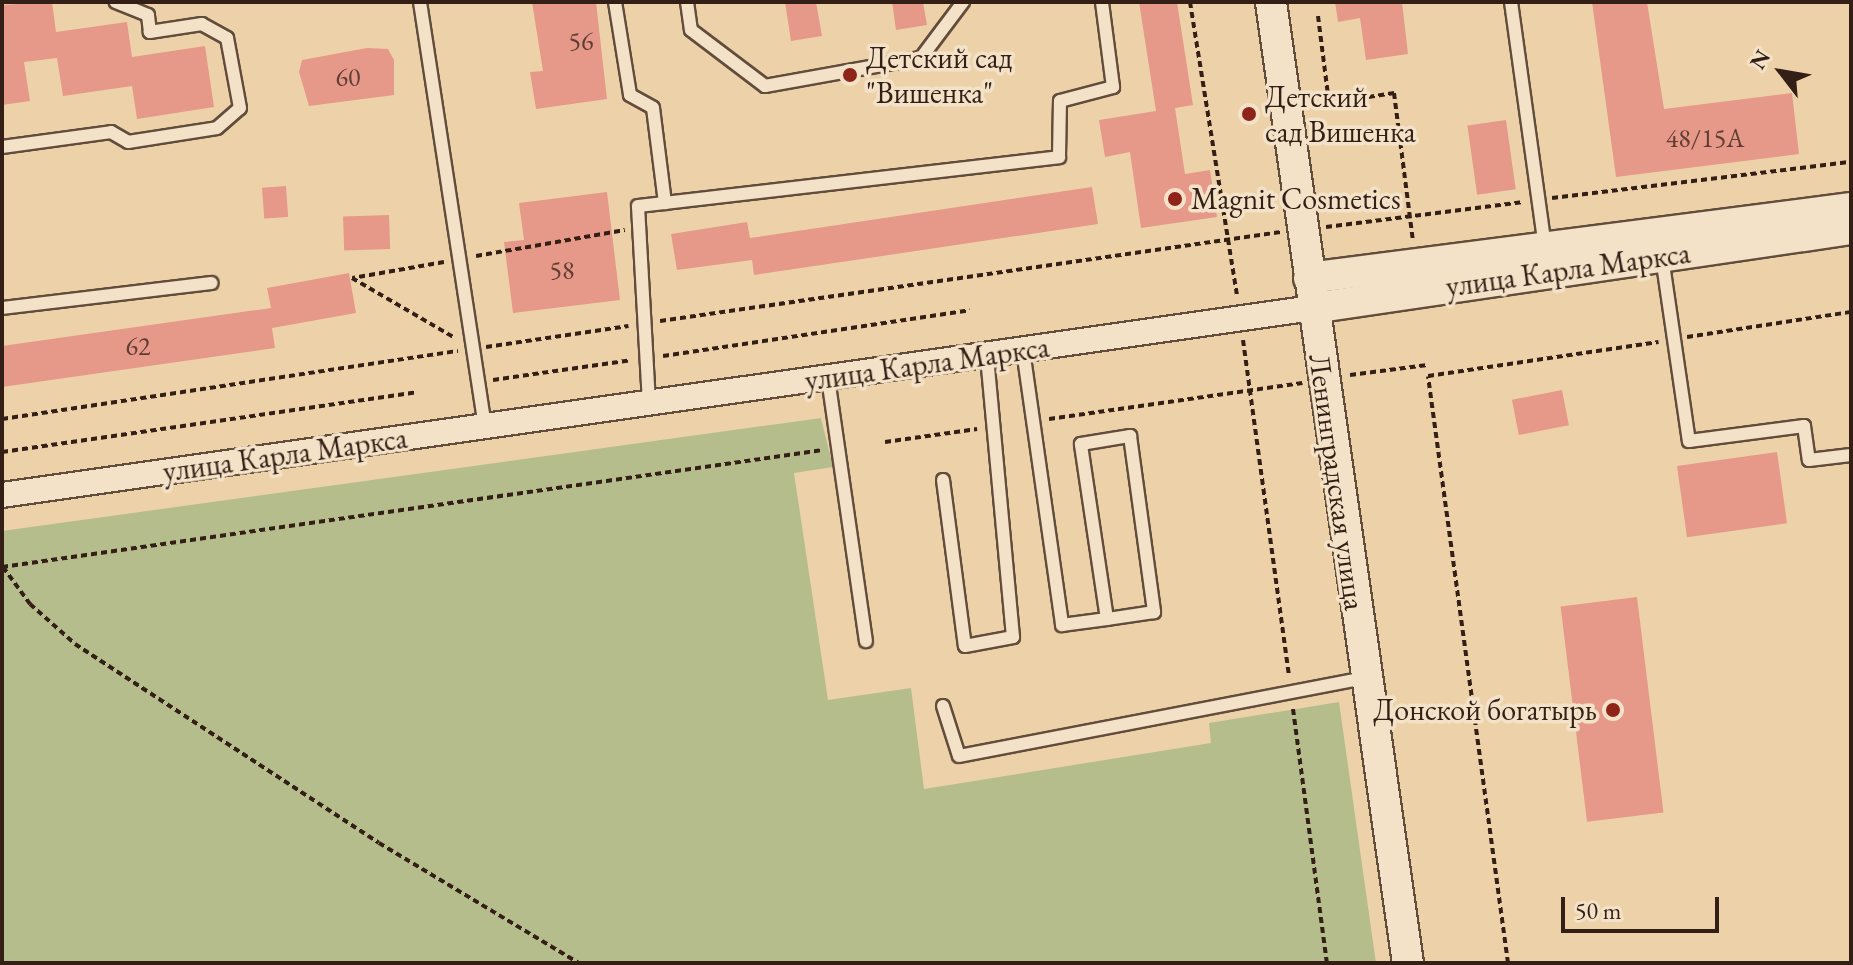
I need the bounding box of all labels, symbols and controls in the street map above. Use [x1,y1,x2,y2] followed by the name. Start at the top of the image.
[569,26,593,58] house number: 56
[1741,32,1821,112] north arrow
[866,40,1012,110] place label: Детский сад "Вишенка"
[1743,44,1777,74] text: N
[336,62,360,94] house number: 60
[841,66,859,84] marker: Детский сад "Вишенка"
[1265,79,1416,150] place label: Детский сад Вишенка
[1240,105,1258,123] marker: Детский сад Вишенка
[1666,123,1744,155] house number: 48/15А
[1191,181,1401,217] place label: Magnit Cosmetics
[1166,190,1184,208] marker: Magnit Cosmetics
[1443,235,1693,305] street label: улица Карла Маркса
[550,255,574,287] house number: 58
[802,329,1052,399] street label: улица Карла Маркса
[126,331,150,363] house number: 62
[1301,352,1373,612] street label: Ленинградская улица
[160,420,410,490] street label: улица Карла Маркса
[1373,692,1597,728] place label: Донской богатырь
[1604,701,1622,719] marker: Донской богатырь
[1565,881,1723,931] scale bar
[1575,895,1622,926] text: 50 m

